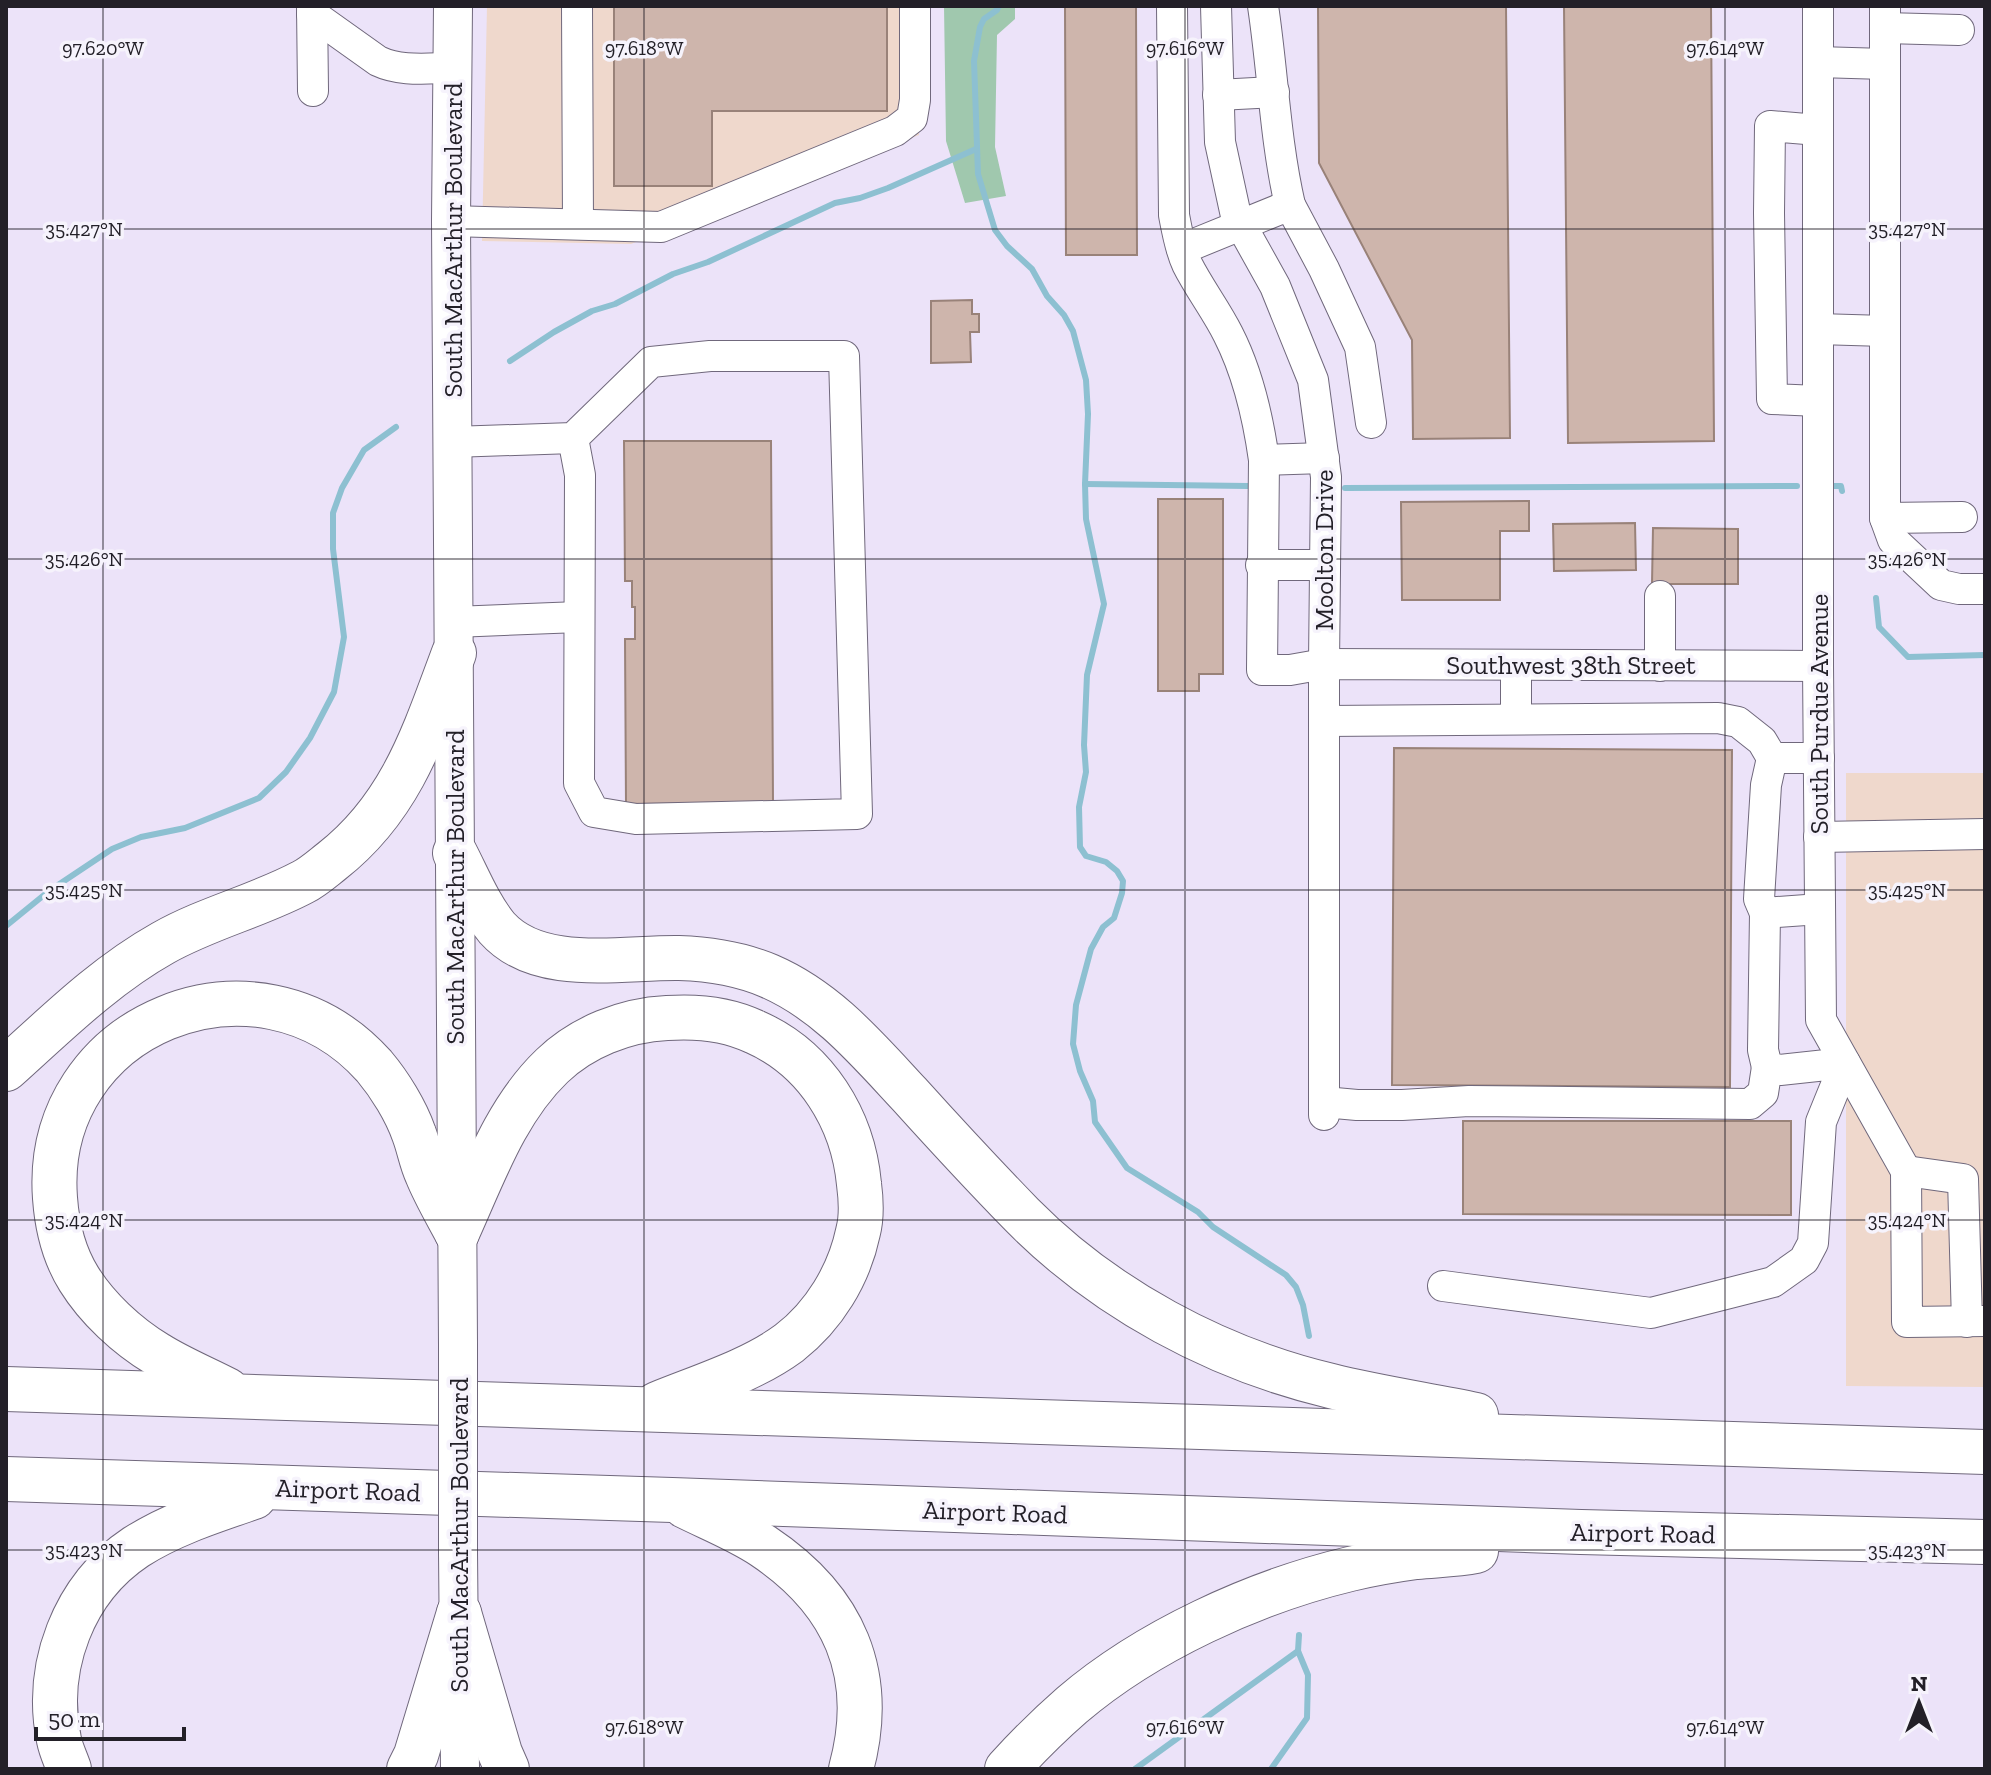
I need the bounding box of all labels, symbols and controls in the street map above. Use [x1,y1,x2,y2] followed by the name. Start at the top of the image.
[62,36,144,60] text: 97.620°W
[605,36,684,60] text: 97.618°W
[1146,36,1225,60] text: 97.616°W
[1686,36,1764,60] text: 97.614°W
[437,83,469,397] street label: South MacArthur Boulevard
[45,217,123,241] text: 35.427°N
[1868,217,1946,241] text: 35.427°N
[1308,470,1340,630] street label: Moolton Drive
[45,547,124,571] text: 35.426°N
[1868,547,1947,571] text: 35.426°N
[1803,594,1835,834] street label: South Purdue Avenue
[1446,649,1696,681] street label: Southwest 38th Street
[439,730,471,1044] street label: South MacArthur Boulevard
[45,878,123,902] text: 35.425°N
[1868,878,1946,902] text: 35.425°N
[45,1208,123,1232] text: 35.424°N
[1868,1208,1946,1232] text: 35.424°N
[443,1378,475,1692] street label: South MacArthur Boulevard
[275,1471,421,1509] street label: Airport Road
[922,1493,1068,1531] street label: Airport Road
[1570,1516,1716,1550] street label: Airport Road
[45,1538,123,1562] text: 35.423°N
[1868,1538,1946,1562] text: 35.423°N
[1879,1663,1959,1743] north arrow
[1911,1670,1928,1697] text: N
[36,1691,184,1741] scale bar
[48,1704,101,1733] text: 50 m
[605,1715,684,1739] text: 97.618°W
[1146,1715,1225,1739] text: 97.616°W
[1686,1715,1764,1739] text: 97.614°W

